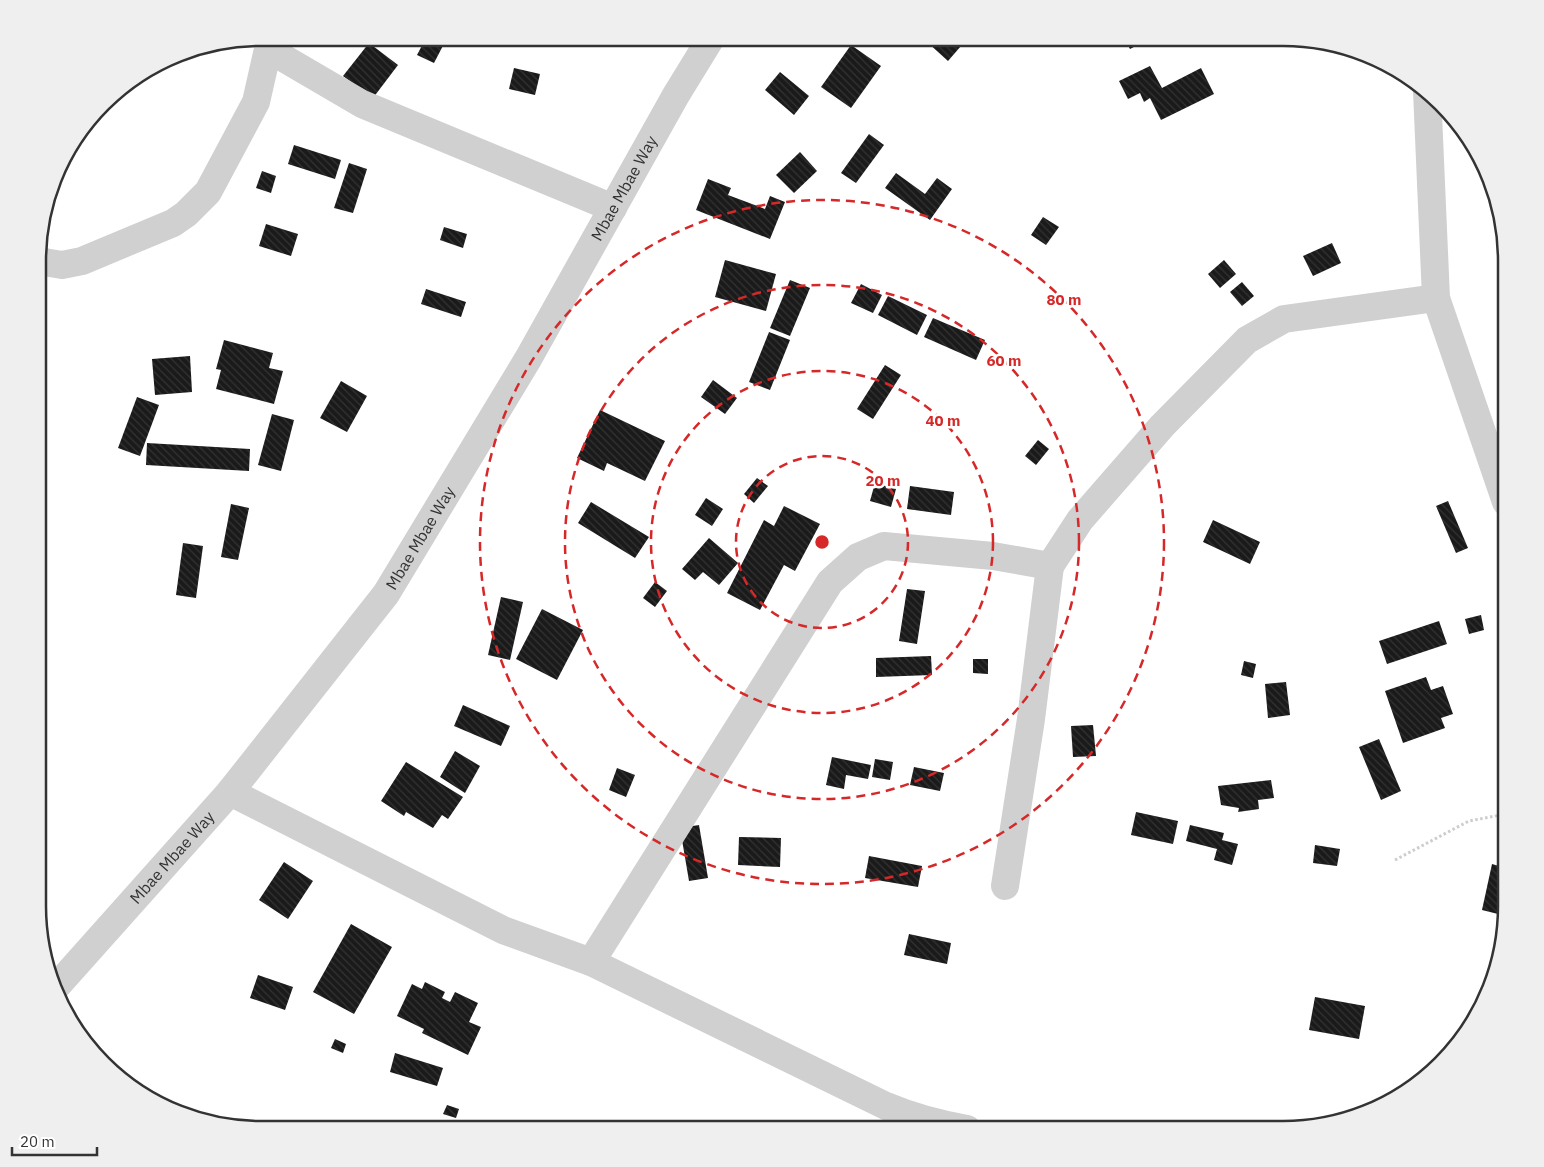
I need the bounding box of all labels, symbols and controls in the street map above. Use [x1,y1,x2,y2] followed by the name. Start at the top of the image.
[586,132,661,244] street label: Mbae Mbae Way
[1047,290,1081,309] text: 80 m
[987,351,1021,370] text: 60 m
[926,411,960,430] text: 40 m
[866,471,900,490] text: 20 m
[381,482,459,593] street label: Mbae Mbae Way
[813,533,831,551] centre of rings
[125,807,218,908] street label: Mbae Mbae Way
[12,1124,98,1156] scale bar
[20,1132,55,1151] text: 20 m

